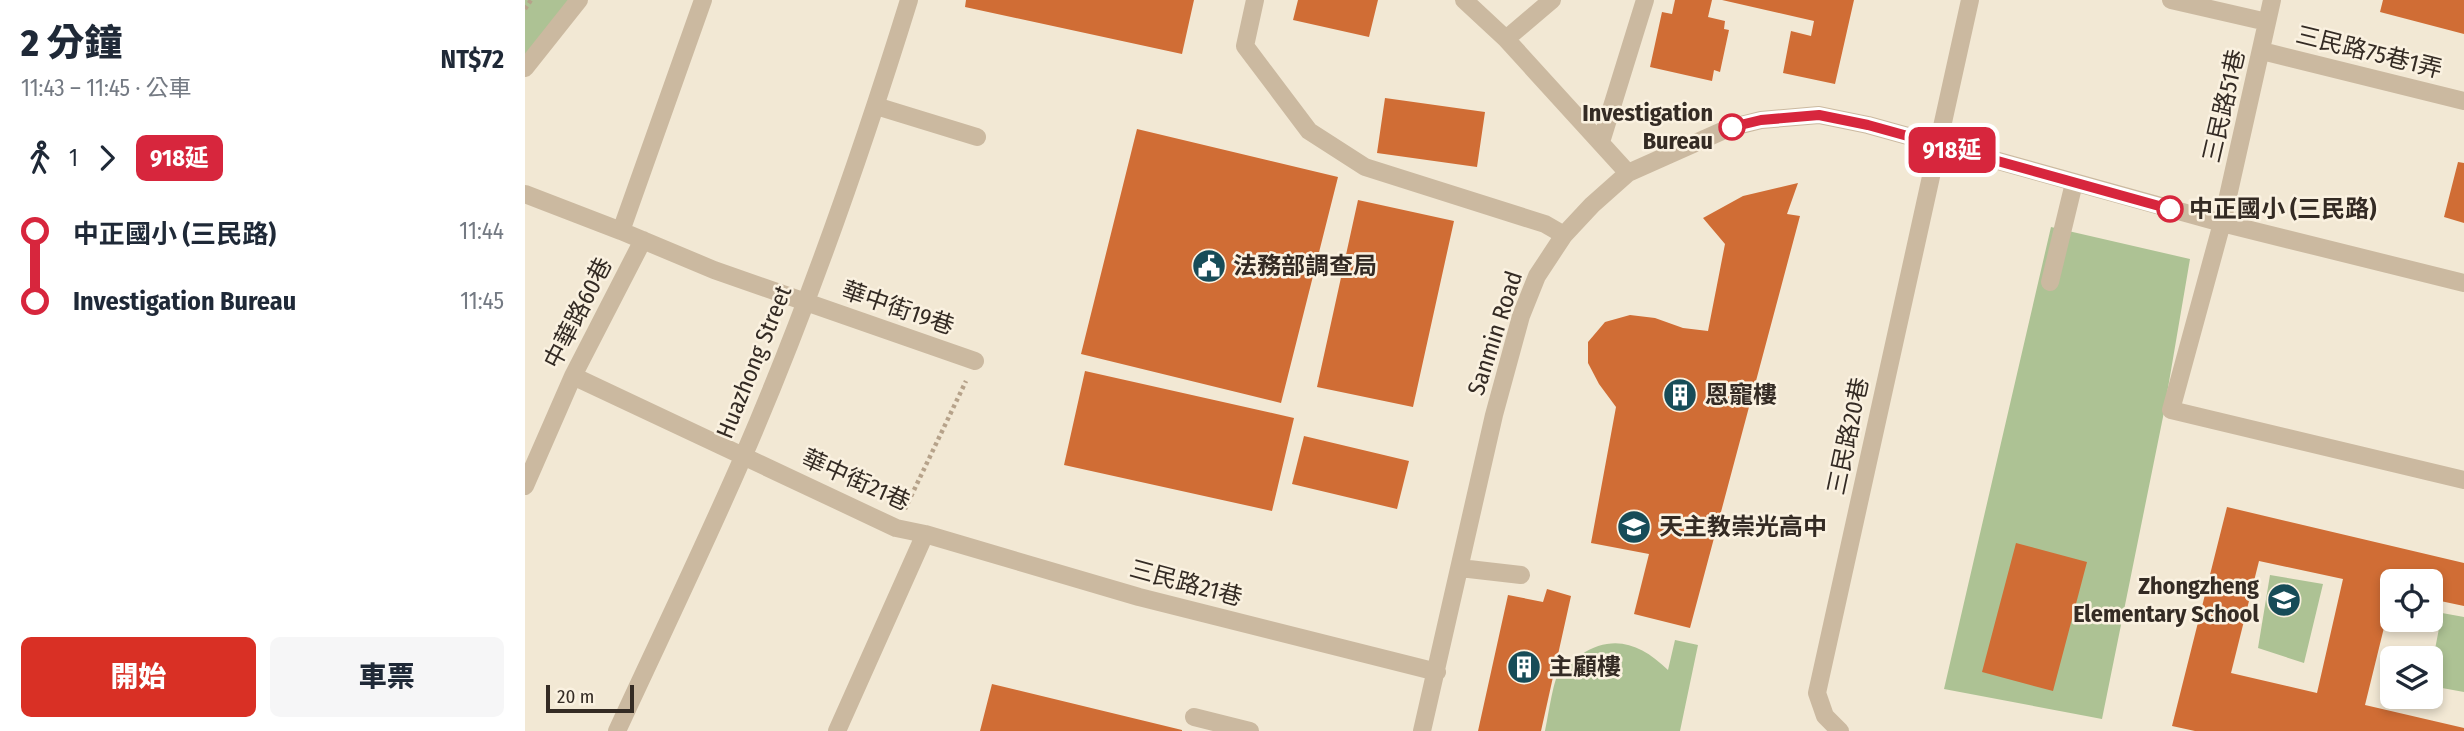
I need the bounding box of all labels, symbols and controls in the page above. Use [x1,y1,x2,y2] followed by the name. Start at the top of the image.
[21,20,122,66] text: 2 分鐘
[2293,20,2445,84] street label: 三民路75巷1弄
[441,44,504,75] text: NT$72
[2197,47,2251,165] street label: 三民路51巷
[21,74,192,102] text: 11:43 – 11:45 · 公車
[1582,99,1713,155] place label: Investigation Bureau
[1719,114,1745,140] marker: Investigation Bureau
[1903,127,2001,173] line badge: 918延
[1923,136,1981,164] text: 918延
[21,139,59,177] icon: walk
[88,139,126,177] icon: forward
[69,144,78,172] text: 1
[150,144,209,172] text: 918延
[2189,195,2376,223] place label: 中正國小 (三民路)
[2157,196,2183,222] marker: 中正國小 (三民路)
[459,217,504,245] text: 11:44
[73,219,276,250] text: 中正國小 (三民路)
[1190,247,1228,285] public building icon: 法務部調查局
[1233,252,1377,280] place label: 法務部調查局
[538,253,618,373] street label: 中華路60巷
[1462,267,1528,399] street label: Sanmin Road
[838,276,958,340] street label: 華中街19巷
[711,281,797,442] street label: Huazhong Street
[73,286,296,317] text: Investigation Bureau
[460,287,504,315] text: 11:45
[1822,375,1874,497] street label: 三民路20巷
[1661,376,1699,414] building icon: 恩寵樓
[1705,381,1777,409] place label: 恩寵樓
[798,444,914,516] street label: 華中街21巷
[1615,508,1653,546] school or university icon: 天主教崇光高中
[1659,513,1827,541] place label: 天主教崇光高中
[1127,555,1245,611] street label: 三民路21巷
[2380,569,2443,709] map controls
[2380,569,2443,632] button: locate
[2073,572,2259,628] place label: Zhongzheng Elementary School
[2265,581,2303,619] school or university icon: Zhongzheng Elementary School
[21,637,256,717] button: 開始
[270,637,504,717] button: 車票
[2380,646,2443,709] button: layers
[1505,648,1543,686] building icon: 主顧樓
[1549,653,1621,681] place label: 主顧樓
[546,682,633,714] scale bar
[557,685,594,708] text: 20 m

